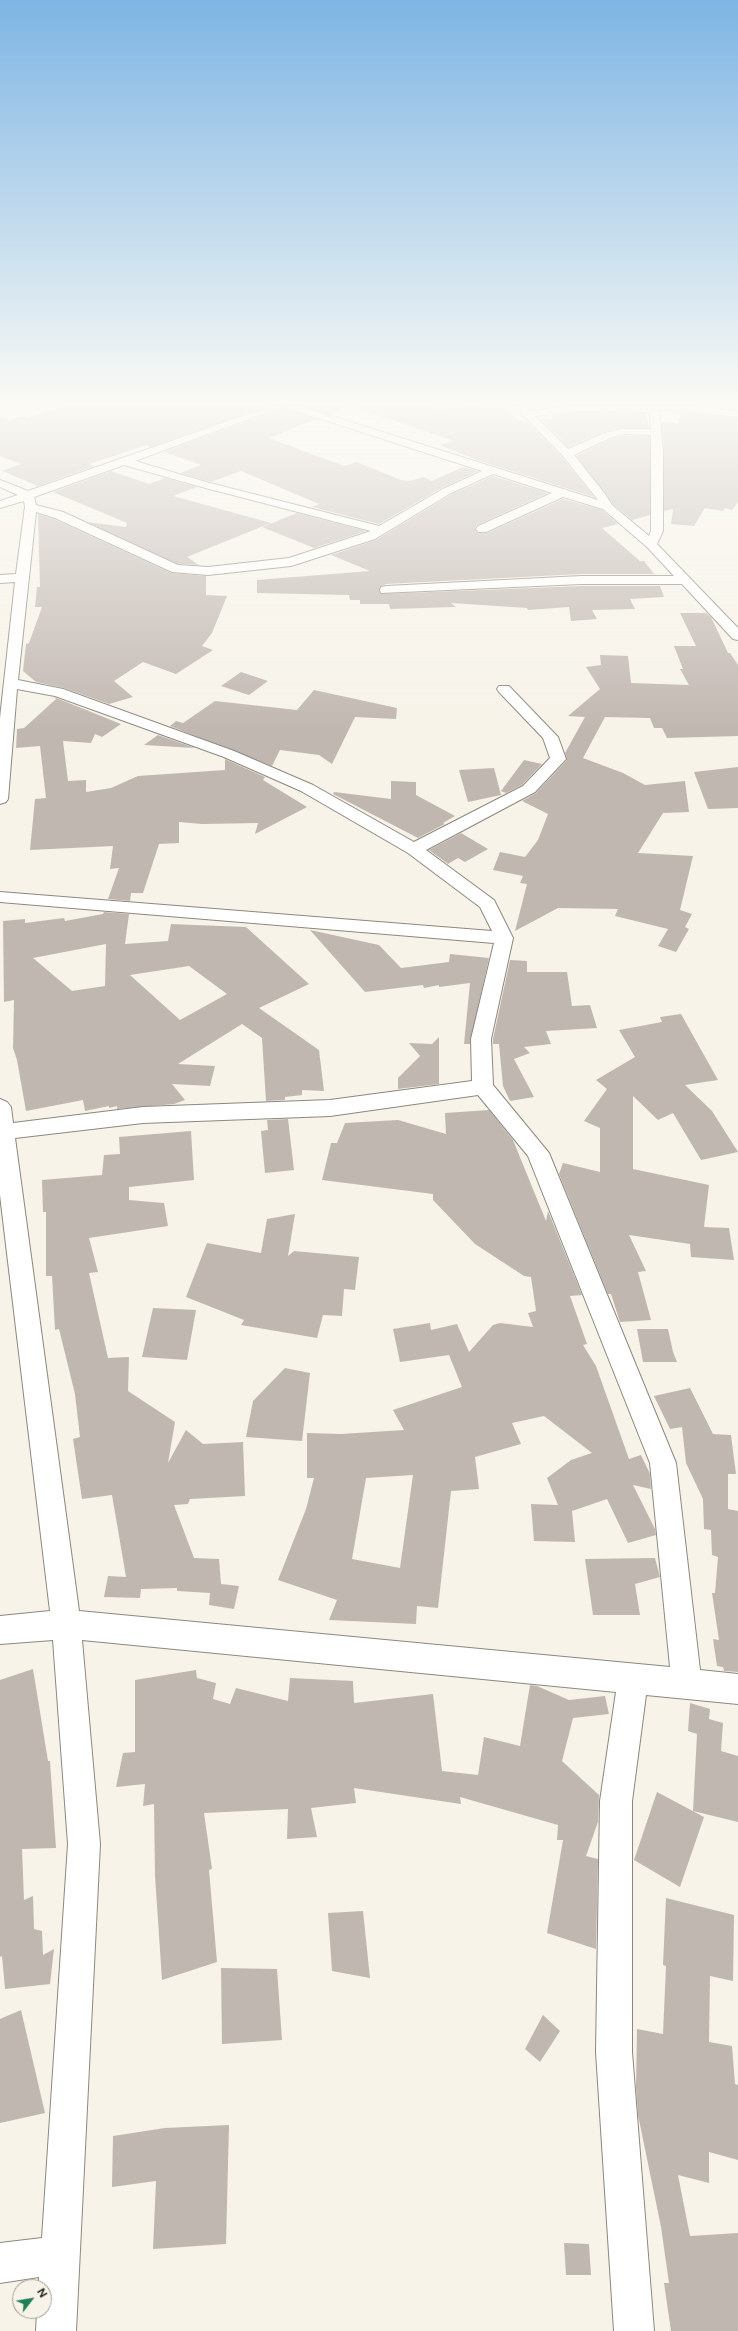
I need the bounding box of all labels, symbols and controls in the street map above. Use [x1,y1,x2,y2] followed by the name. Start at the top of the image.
[12,2279,52,2319] north arrow
[34,2286,50,2300] text: N

